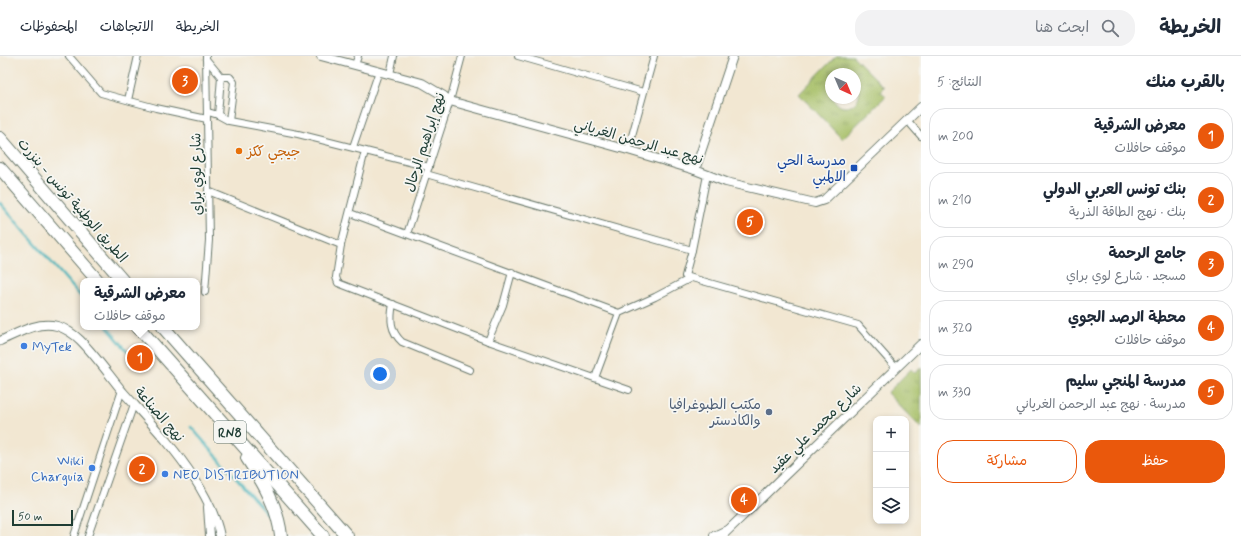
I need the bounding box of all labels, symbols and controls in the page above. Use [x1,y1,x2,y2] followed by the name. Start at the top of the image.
[855,10,1135,46] search box
[1159,15,1221,40] text: الخريطة
[1099,17,1121,39] icon: search
[20,18,78,36] text: المحفوظات
[100,18,154,36] text: الاتجاهات
[176,18,219,36] text: الخريطة
[1035,18,1089,38] text: ابحث هنا
[172,66,198,96] pin: 3
[825,68,861,104] north arrow
[1146,71,1225,93] text: بالقرب منك
[937,74,982,91] text: النتائج: 5
[400,90,450,195] street label: نهج إبراهيم الرحال
[571,115,705,172] street label: نهج عبد الرحمن الغرياني
[1094,116,1186,136] text: معرض الشرقية
[938,128,974,145] text: 200 m
[1208,128,1214,145] text: 1
[187,133,208,215] street label: شارع لوي براي
[13,135,131,267] street label: الطريق الوطنية تونس - بنزرت
[1114,140,1186,157] text: موقف حافلات
[246,143,300,164] place label: جيجي ككز
[234,146,244,156] marker: جيجي ككز
[777,152,846,189] place label: مدرسة الحي الالمبي
[849,163,859,173] marker: مدرسة الحي الالمبي
[1043,180,1186,200] text: بنك تونس العربي الدولي
[938,192,972,209] text: 210 m
[1208,192,1214,209] text: 2
[1069,204,1186,221] text: بنك · نهج الطاقة الذرية
[737,207,763,237] pin: 5
[1108,244,1186,264] text: جامع الرحمة
[938,256,974,273] text: 290 m
[1208,256,1214,273] text: 3
[1066,268,1186,285] text: مسجد · شارع لوي براي
[80,278,200,330] popup
[94,284,186,304] text: معرض الشرقية
[94,308,166,325] text: موقف حافلات
[1068,308,1186,328] text: محطة الرصد الجوي
[938,320,972,337] text: 320 m
[1207,320,1215,337] text: 4
[1114,332,1186,349] text: موقف حافلات
[32,338,72,356] place label: MyTek
[19,341,29,351] marker: MyTek
[127,343,153,373] pin: 1
[370,364,390,384] your location
[1066,372,1186,392] text: مدرسة المنجي سليم
[766,380,868,480] street label: شارع محمد علي عقيد
[130,383,188,446] street label: نهج الصناعة
[938,384,971,401] text: 330 m
[1207,384,1215,401] text: 5
[669,396,761,430] place label: مكتب الطبوغرافيا والكادستر
[1016,396,1186,413] text: مدرسة · نهج عبد الرحمن الغرياني
[764,407,774,417] marker: مكتب الطبوغرافيا والكادستر
[873,416,909,524] map controls
[873,416,909,452] button: +
[214,421,246,443] road number: RN8
[937,440,1077,483] button: مشاركة
[1085,440,1225,483] button: حفظ
[31,452,84,486] place label: Wiki Charguia
[873,452,909,488] button: −
[129,454,155,484] pin: 2
[87,463,97,473] marker: Wiki Charguia
[173,466,299,484] place label: NEO DISTRIBUTION
[160,469,170,479] marker: NEO DISTRIBUTION
[731,485,757,515] pin: 4
[873,488,909,524] button: layers
[12,508,73,527] scale bar
[18,510,43,524] text: 50 m

